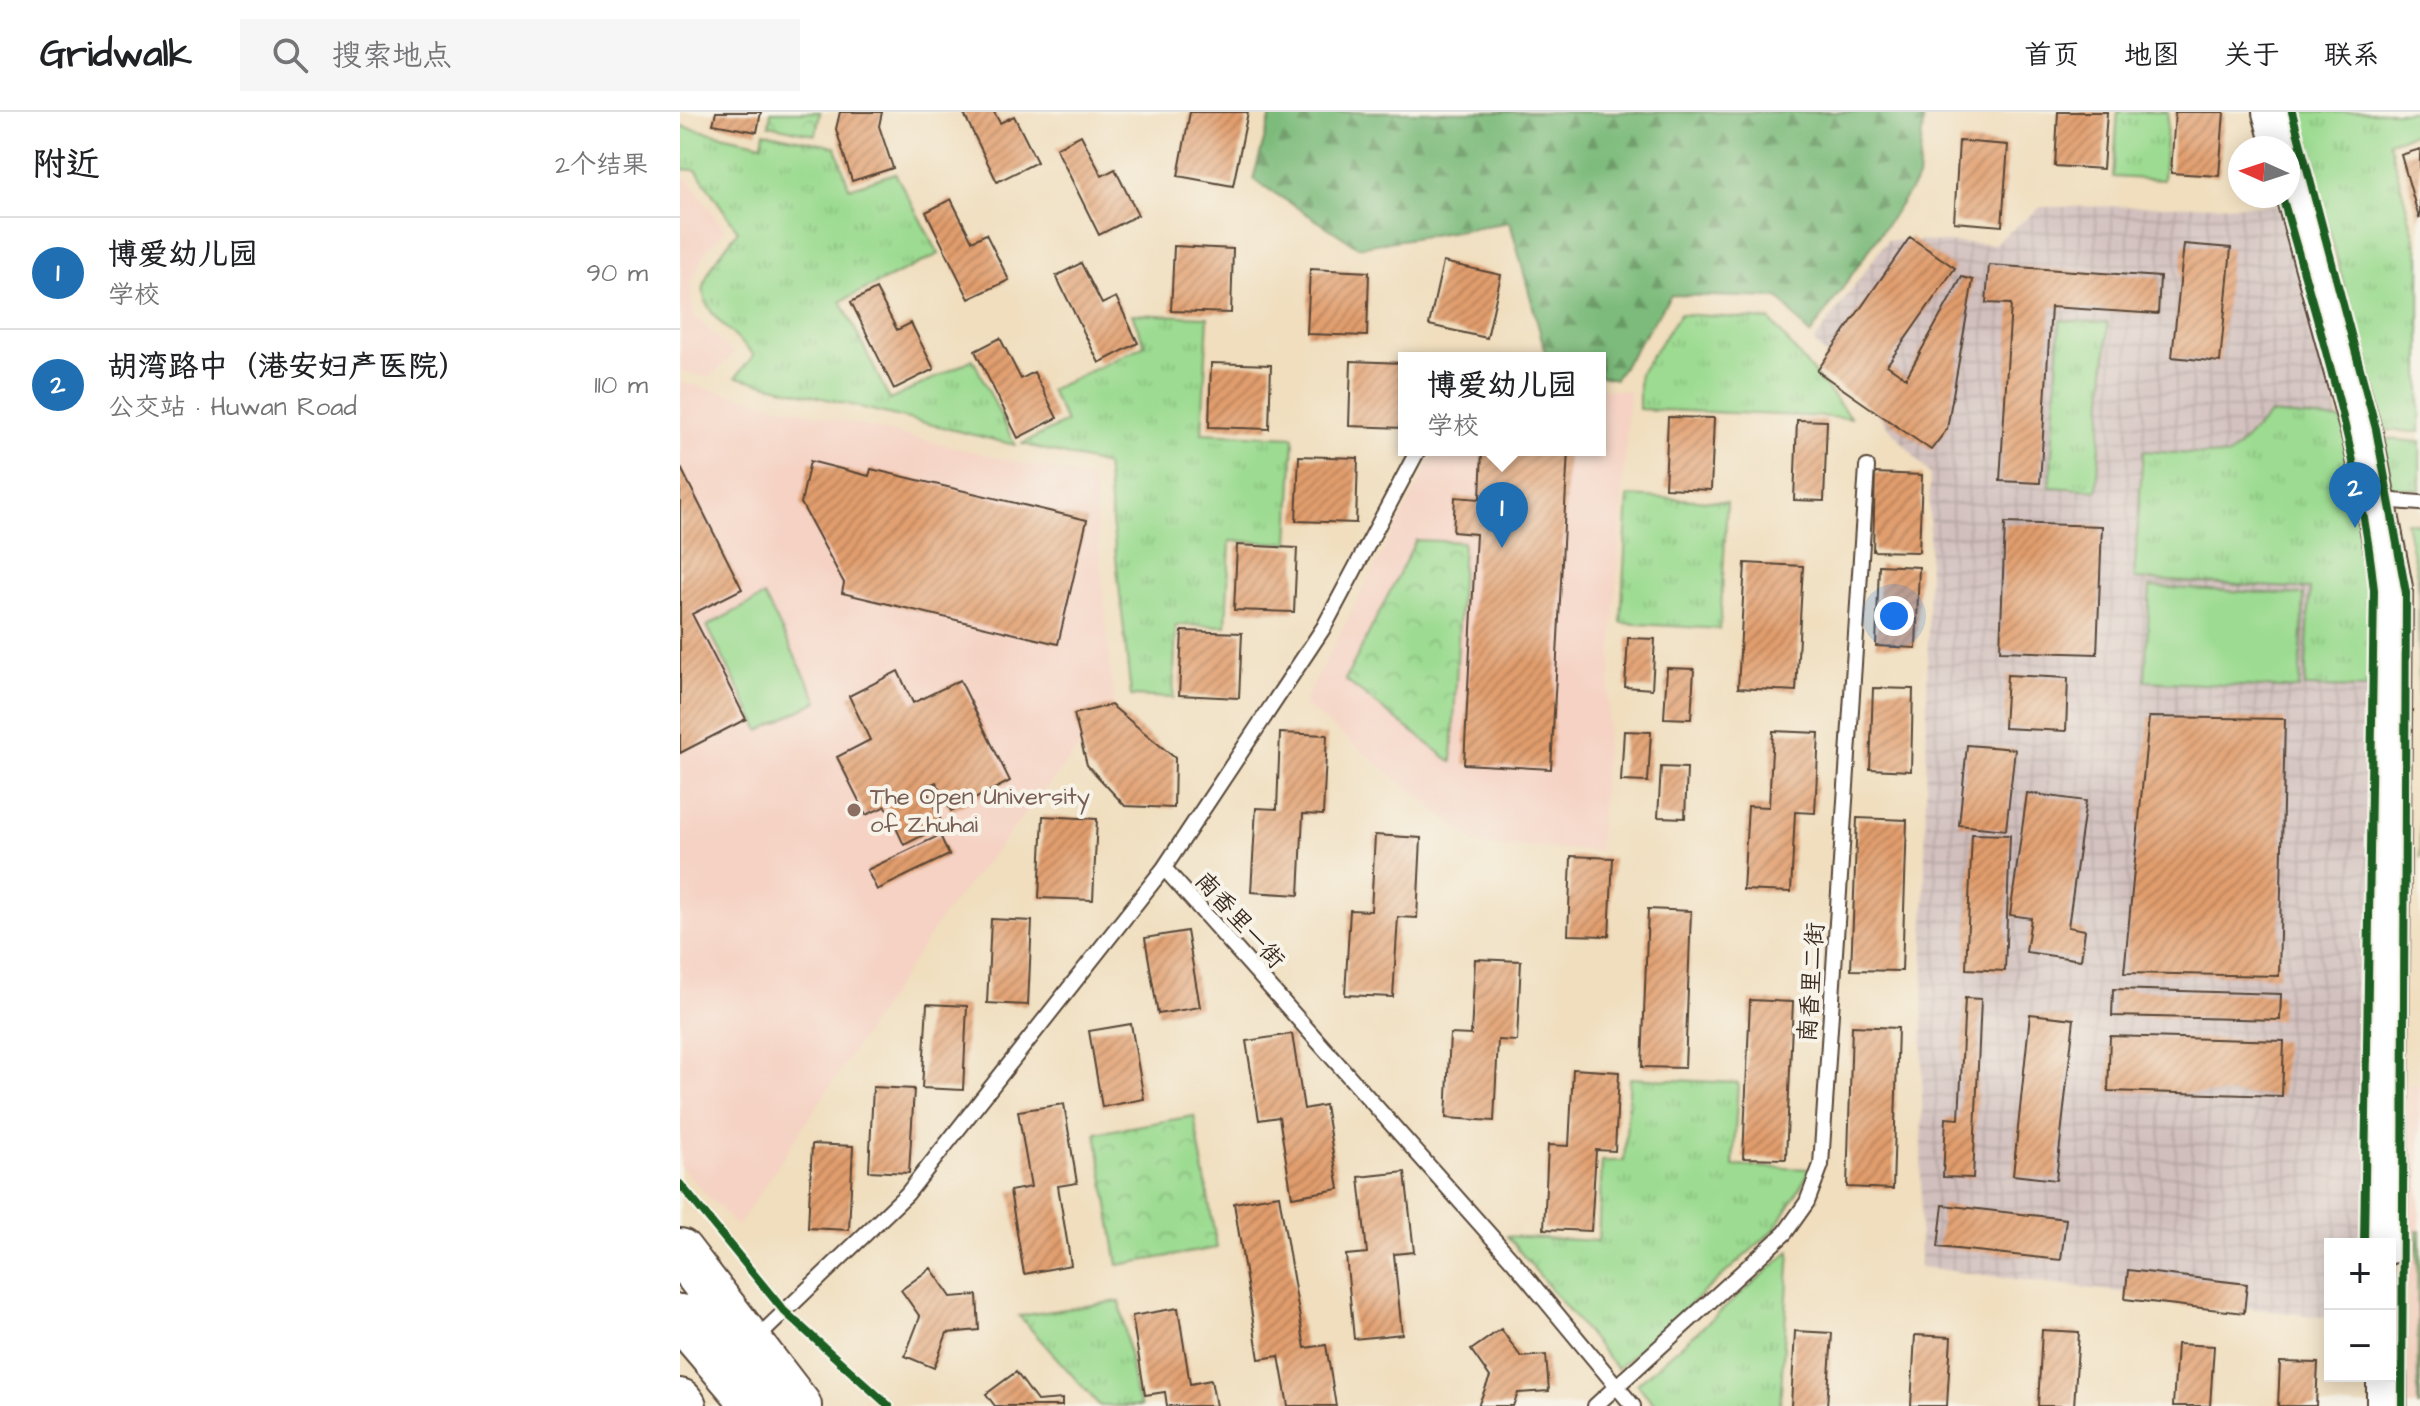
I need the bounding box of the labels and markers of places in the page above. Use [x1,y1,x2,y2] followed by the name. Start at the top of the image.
[2329,462,2381,528] pin: 2
[1476,482,1528,548] pin: 1
[870,780,1090,842] place label: The Open University of Zhuhai
[845,801,863,819] marker: The Open University of Zhuhai

